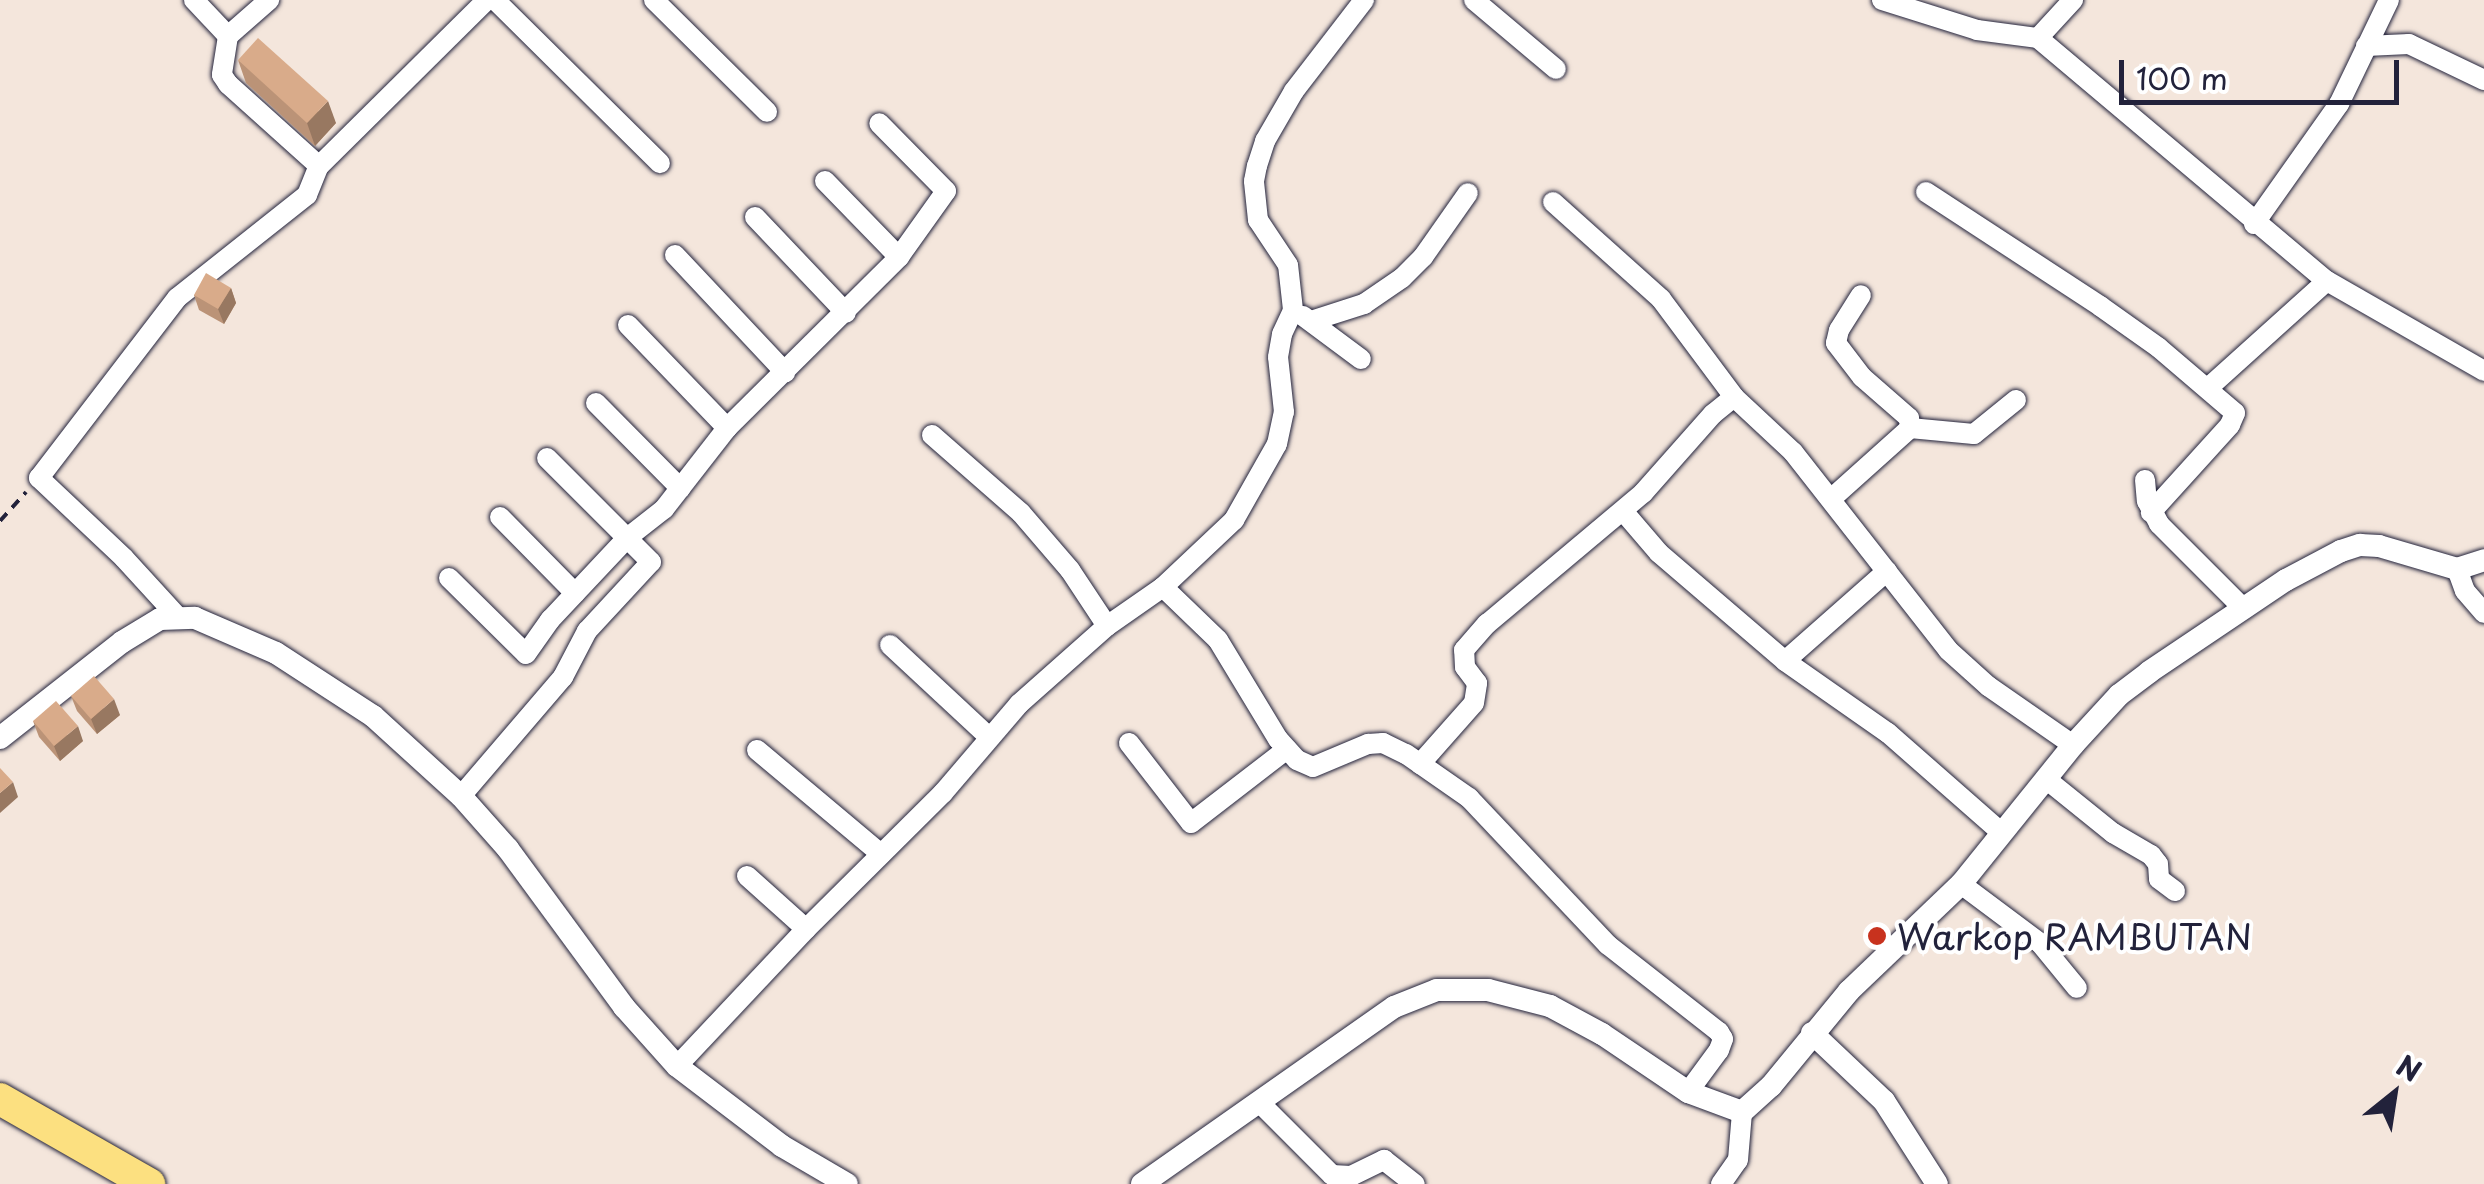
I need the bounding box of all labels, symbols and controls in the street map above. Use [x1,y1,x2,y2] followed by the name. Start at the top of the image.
[2124,40,2404,102] scale bar
[2136,55,2228,100] text: 100 m
[1897,915,2253,957] place label: Warkop RAMBUTAN
[1866,925,1888,947] marker: Warkop RAMBUTAN
[2389,1043,2430,1092] text: N
[2344,1044,2444,1144] north arrow

